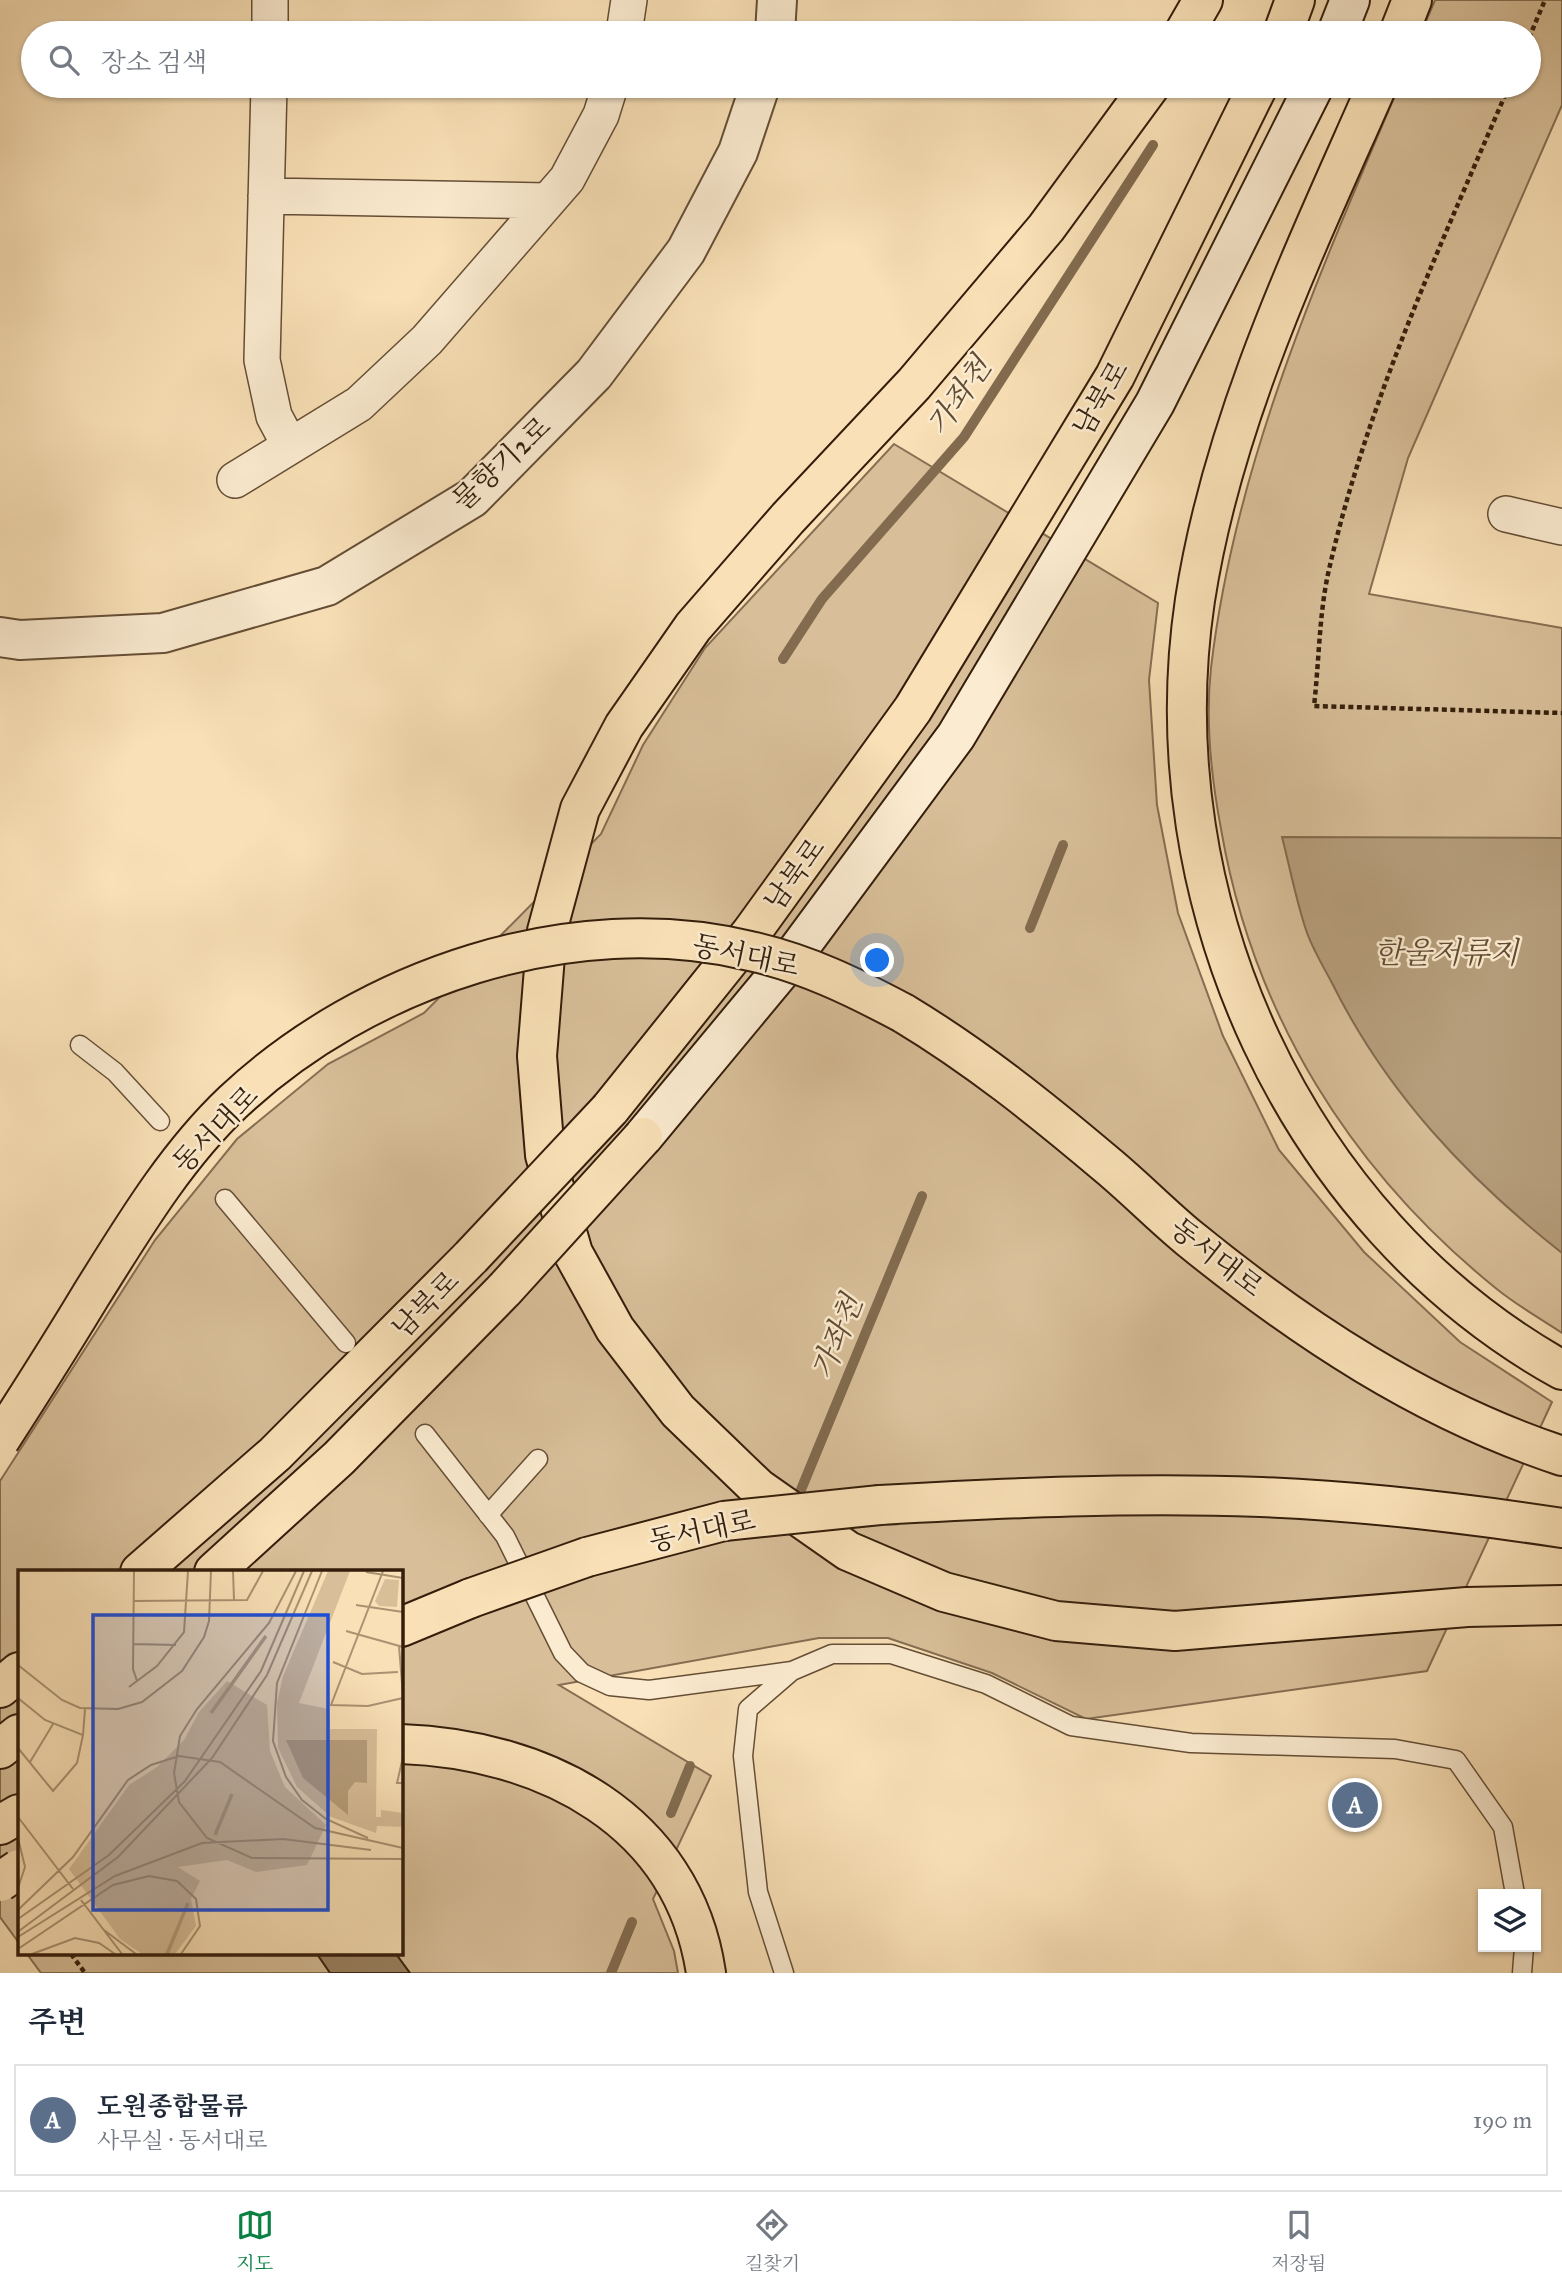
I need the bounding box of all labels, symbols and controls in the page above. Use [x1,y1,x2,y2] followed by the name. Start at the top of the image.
[21,21,1541,98] search box
[45,41,83,79] icon: search
[101,46,207,78] text: 장소 검색
[919,348,1000,442] water label: 가좌천
[1065,354,1136,442] street label: 남북로
[445,409,558,518] street label: 물향기2로
[756,831,832,917] street label: 남북로
[689,927,802,984] street label: 동서대로
[1374,935,1520,971] water label: 한울저류지
[860,943,894,977] your location
[165,1078,266,1180] street label: 동서대로
[1163,1210,1270,1304] street label: 동서대로
[384,1263,466,1345] street label: 남북로
[804,1288,871,1384] water label: 가좌천
[646,1502,759,1559] street label: 동서대로
[18,1570,402,1955] inset map
[1332,1779,1378,1831] pin: A
[1478,1889,1541,1952] map controls
[1478,1889,1541,1952] button: layers
[28,2004,86,2040] text: 주변
[97,2090,248,2122] text: 도원종합물류
[45,2106,61,2134] text: A
[1473,2106,1532,2134] text: 190 m
[97,2126,267,2154] text: 사무실 · 동서대로
[236,2206,274,2275] tab: 지도
[745,2206,800,2275] tab: 길찾기
[1271,2206,1326,2275] tab: 저장됨

